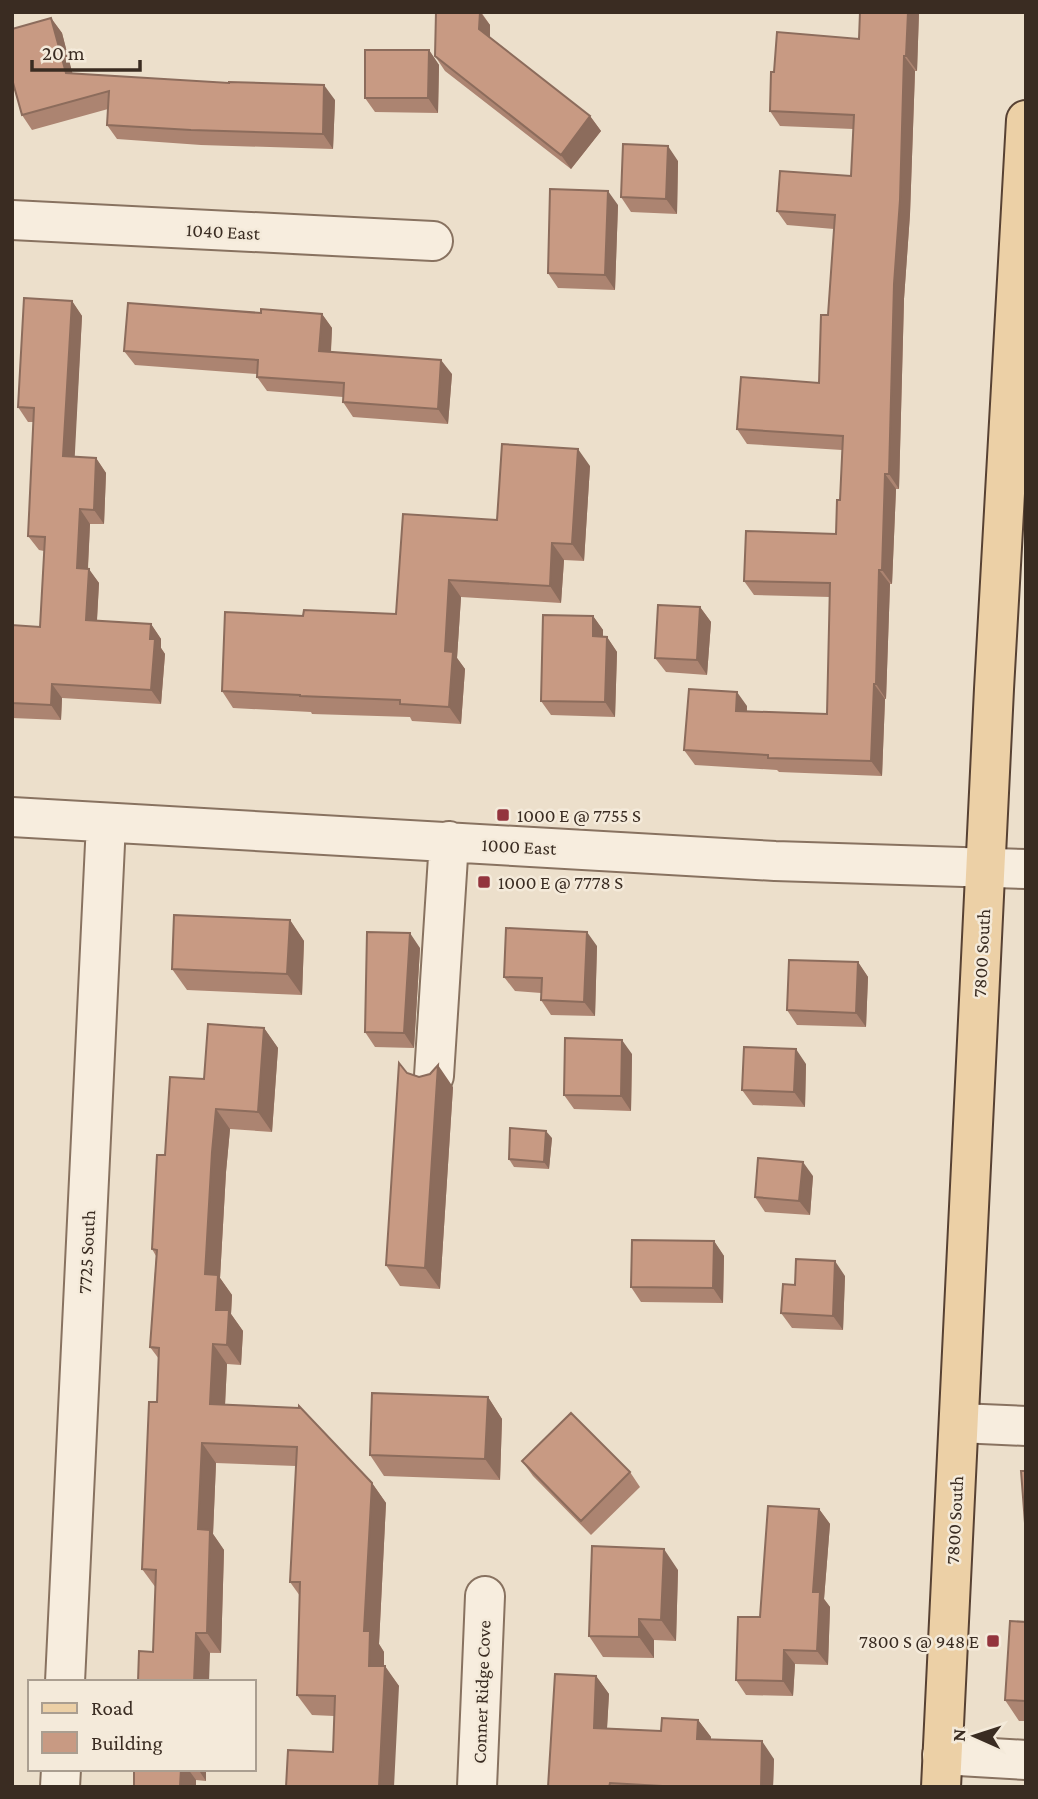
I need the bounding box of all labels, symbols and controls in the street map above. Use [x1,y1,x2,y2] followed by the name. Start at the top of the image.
[32,28,140,72] scale bar
[42,41,85,65] text: 20 m
[186,219,261,244] street label: 1040 East
[517,805,641,826] place label: 1000 E @ 7755 S
[495,807,511,823] marker: 1000 E @ 7755 S
[481,834,558,859] street label: 1000 East
[498,872,623,893] place label: 1000 E @ 7778 S
[476,874,492,890] marker: 1000 E @ 7778 S
[969,908,994,998] street label: 7800 South
[74,1210,99,1295] street label: 7725 South
[942,1475,967,1565] street label: 7800 South
[469,1620,494,1764] street label: Conner Ridge Cove
[859,1631,979,1652] place label: 7800 S @ 948 E
[985,1633,1001,1649] marker: 7800 S @ 948 E
[28,1680,256,1771] legend
[91,1696,134,1720] text: Road
[940,1701,1010,1771] north arrow
[948,1728,969,1742] text: N
[91,1731,163,1755] text: Building

